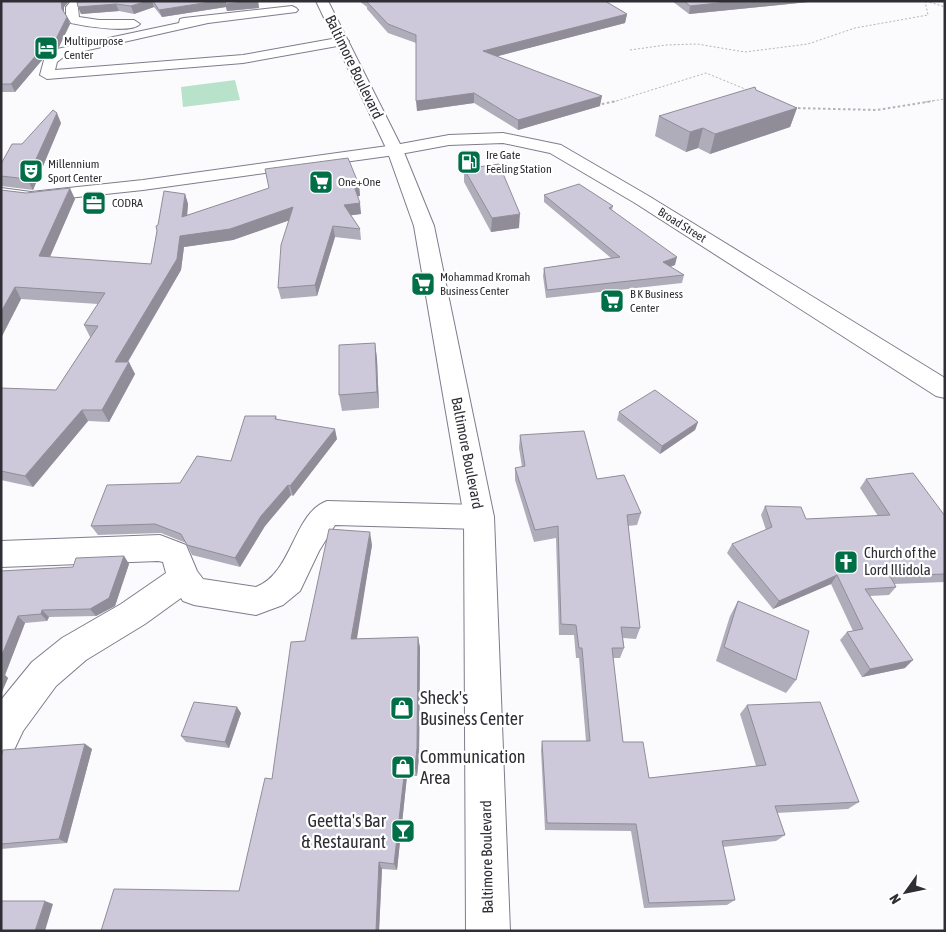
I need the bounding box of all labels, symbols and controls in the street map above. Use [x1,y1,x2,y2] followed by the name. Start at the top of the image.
[322,12,387,121] street label: Baltimore Boulevard
[64,34,123,62] place label: Multipurpose Center
[33,35,59,61] hotel icon: Multipurpose Center
[486,148,552,176] place label: Ire Gate Feeling Station
[456,149,482,175] fuel station icon: Ire Gate Feeling Station
[48,157,102,185] place label: Millennium Sport Center
[18,158,44,184] theatre icon: Millennium Sport Center
[308,169,334,195] supermarket icon: One+One
[338,175,381,189] place label: One+One
[81,190,107,216] office icon: CODRA
[112,196,143,210] place label: CODRA
[655,205,709,246] street label: Broad Street
[440,270,530,298] place label: Mohammad Kromah Business Center
[410,271,436,297] supermarket icon: Mohammad Kromah Business Center
[630,287,683,315] place label: B K Business Center
[599,288,625,314] supermarket icon: B K Business Center
[448,396,487,510] street label: Baltimore Boulevard
[864,544,936,578] place label: Church of the Lord Illidola
[833,549,859,575] church icon: Church of the Lord Illidola
[420,687,524,729] place label: Sheck's Business Center
[389,695,415,721] shop icon: Sheck's Business Center
[420,746,526,788] place label: Communication Area
[390,754,416,780] shop icon: Communication Area
[477,800,496,914] street label: Baltimore Boulevard
[301,810,387,852] place label: Geetta's Bar & Restaurant
[390,818,416,844] bar icon: Geetta's Bar & Restaurant
[881,867,931,917] north arrow
[886,891,904,907] text: N

